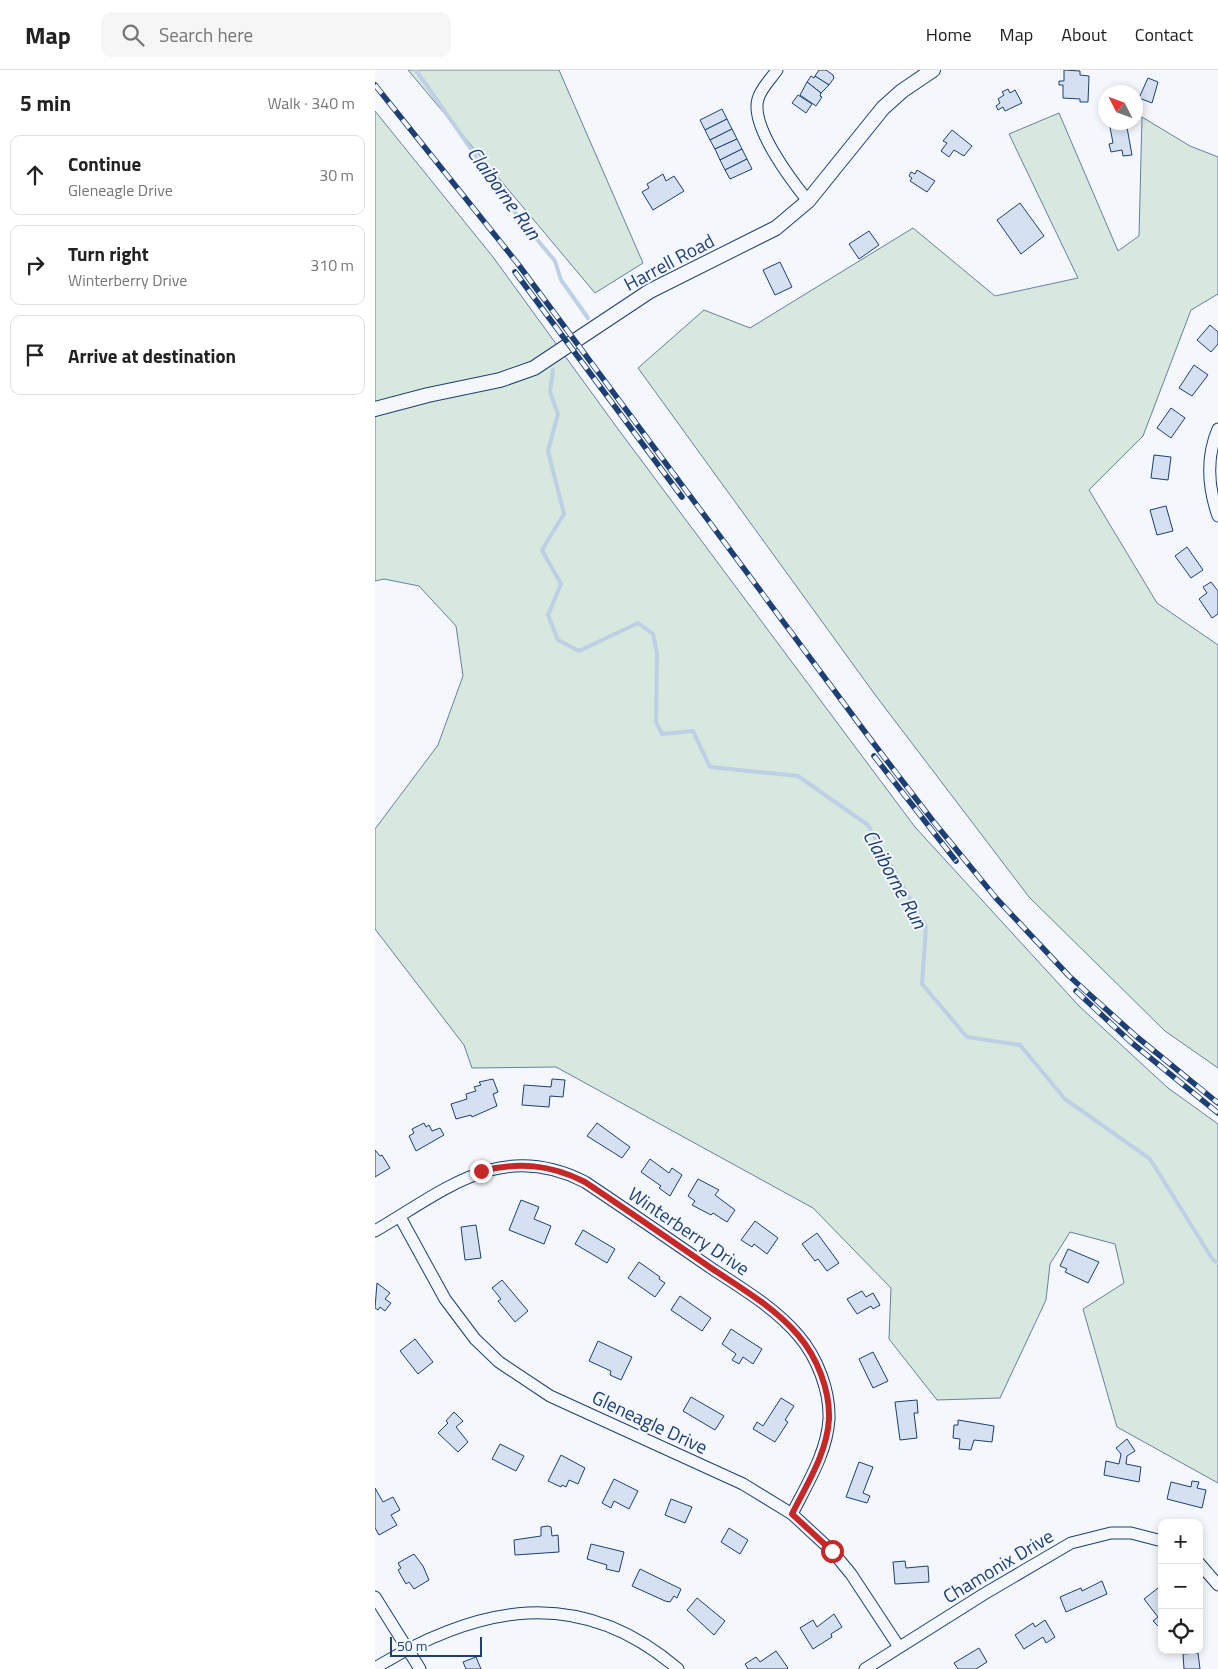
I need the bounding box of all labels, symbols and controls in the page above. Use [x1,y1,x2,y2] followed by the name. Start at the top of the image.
[101,12,451,57] search box
[25,17,71,53] text: Map
[159,20,253,49] text: Search here
[119,21,147,49] icon: search
[926,21,972,48] text: Home
[1000,21,1033,48] text: Map
[1061,21,1107,48] text: About
[1135,21,1193,48] text: Contact
[1098,85,1143,130] north arrow
[20,87,71,119] text: 5 min
[267,91,355,115] text: Walk · 340 m
[460,139,550,247] water label: Claiborne Run
[68,149,141,178] text: Continue
[21,161,49,189] icon: ahead
[319,163,354,187] text: 30 m
[68,178,173,202] text: Gleneagle Drive
[618,226,719,298] street label: Harrell Road
[68,239,149,268] text: Turn right
[21,251,49,279] icon: right
[310,253,354,277] text: 310 m
[68,268,187,292] text: Winterberry Drive
[21,341,49,369] icon: arrive
[68,341,236,370] text: Arrive at destination
[855,823,936,935] water label: Claiborne Run
[470,1160,493,1183] route end
[622,1179,756,1282] street label: Winterberry Drive
[588,1382,713,1461] street label: Gleneagle Drive
[1158,1519,1203,1654] map controls
[1158,1519,1203,1564] button: +
[937,1521,1059,1610] street label: Chamonix Drive
[821,1540,844,1563] route start
[1158,1564,1203,1609] button: −
[1158,1609,1203,1654] button: locate
[390,1634,483,1657] scale bar
[397,1635,427,1656] text: 50 m

